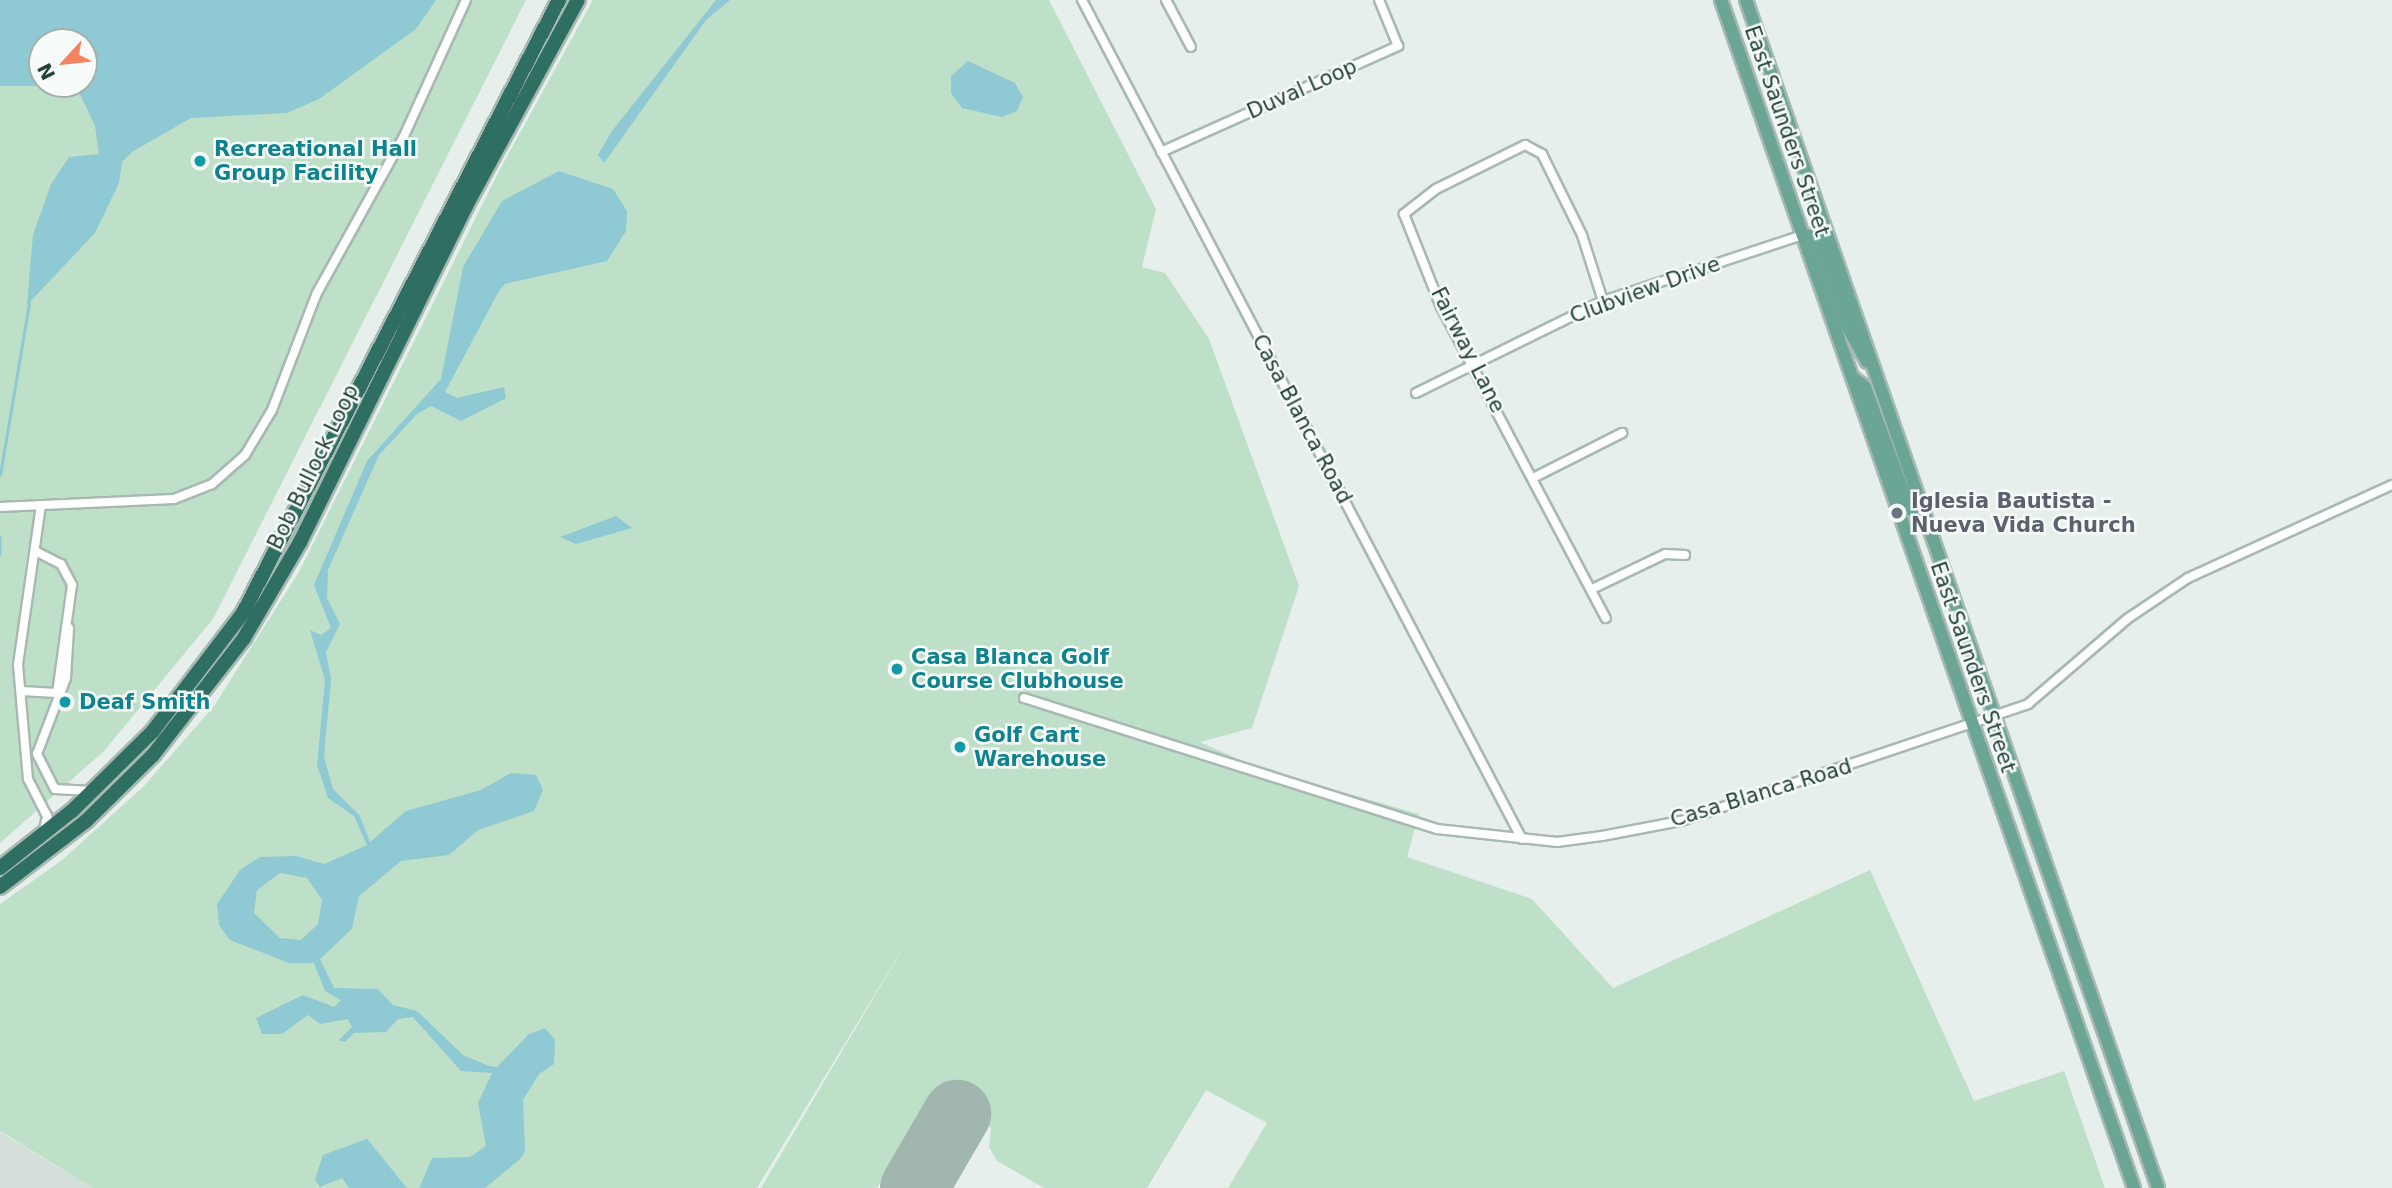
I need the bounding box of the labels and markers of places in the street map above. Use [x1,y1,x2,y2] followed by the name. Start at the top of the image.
[214,136,417,186] place label: Recreational Hall Group Facility
[192,153,208,169] marker: Recreational Hall Group Facility
[1911,488,2136,538] place label: Iglesia Bautista - Nueva Vida Church
[1889,505,1905,521] marker: Iglesia Bautista - Nueva Vida Church
[911,644,1124,694] place label: Casa Blanca Golf Course Clubhouse
[889,661,905,677] marker: Casa Blanca Golf Course Clubhouse
[79,689,210,715] place label: Deaf Smith
[57,694,73,710] marker: Deaf Smith
[974,722,1106,772] place label: Golf Cart Warehouse
[952,739,968,755] marker: Golf Cart Warehouse

